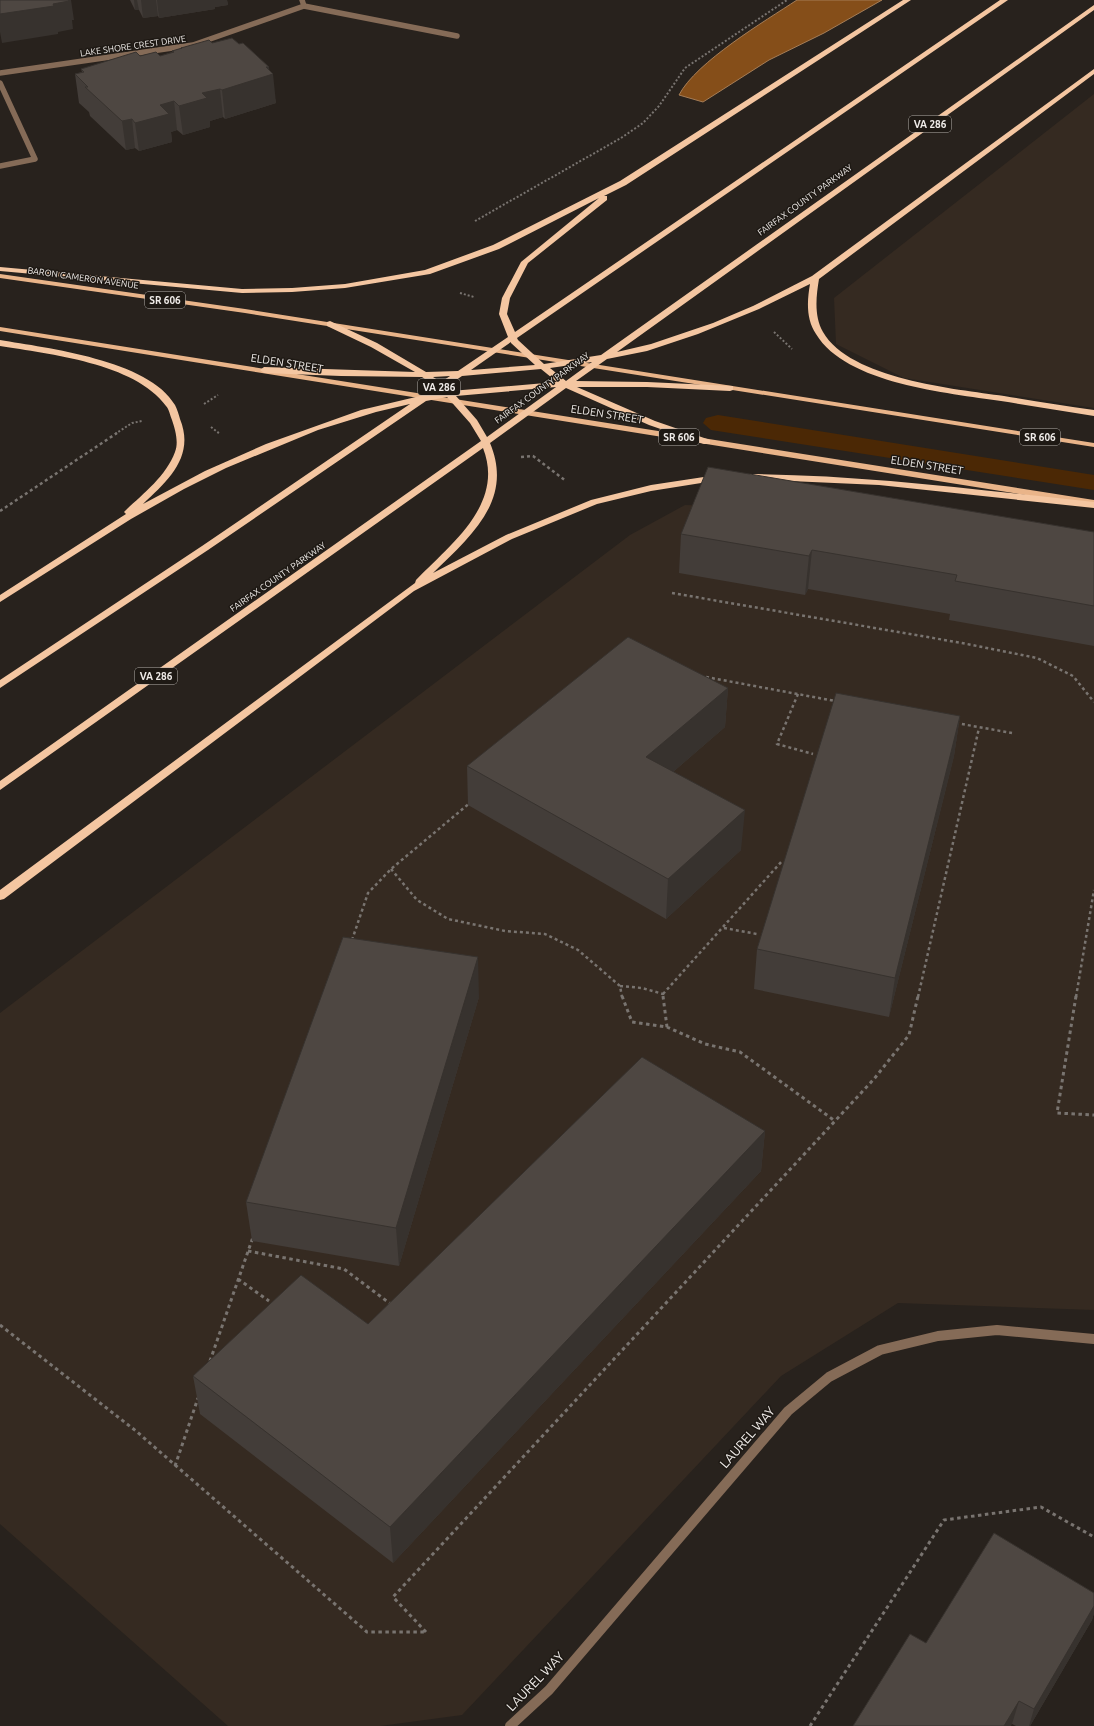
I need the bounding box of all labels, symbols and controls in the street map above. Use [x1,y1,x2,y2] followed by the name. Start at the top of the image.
[79,34,187,58] street label: LAKE SHORE CREST DRIVE
[909,116,951,132] road number: VA 286
[756,162,855,238] street label: FAIRFAX COUNTY PARKWAY
[27,265,139,291] street label: BARON CAMERON AVENUE
[145,292,185,308] road number: SR 606
[493,350,592,426] street label: FAIRFAX COUNTY PARKWAY
[250,351,324,375] street label: ELDEN STREET
[418,379,460,395] road number: VA 286
[570,402,644,426] street label: ELDEN STREET
[659,429,699,445] road number: SR 606
[1020,429,1060,445] road number: SR 606
[890,453,964,477] street label: ELDEN STREET
[228,540,328,614] street label: FAIRFAX COUNTY PARKWAY
[135,668,177,684] road number: VA 286
[717,1403,778,1470] street label: LAUREL WAY
[503,1648,567,1713] street label: LAUREL WAY

